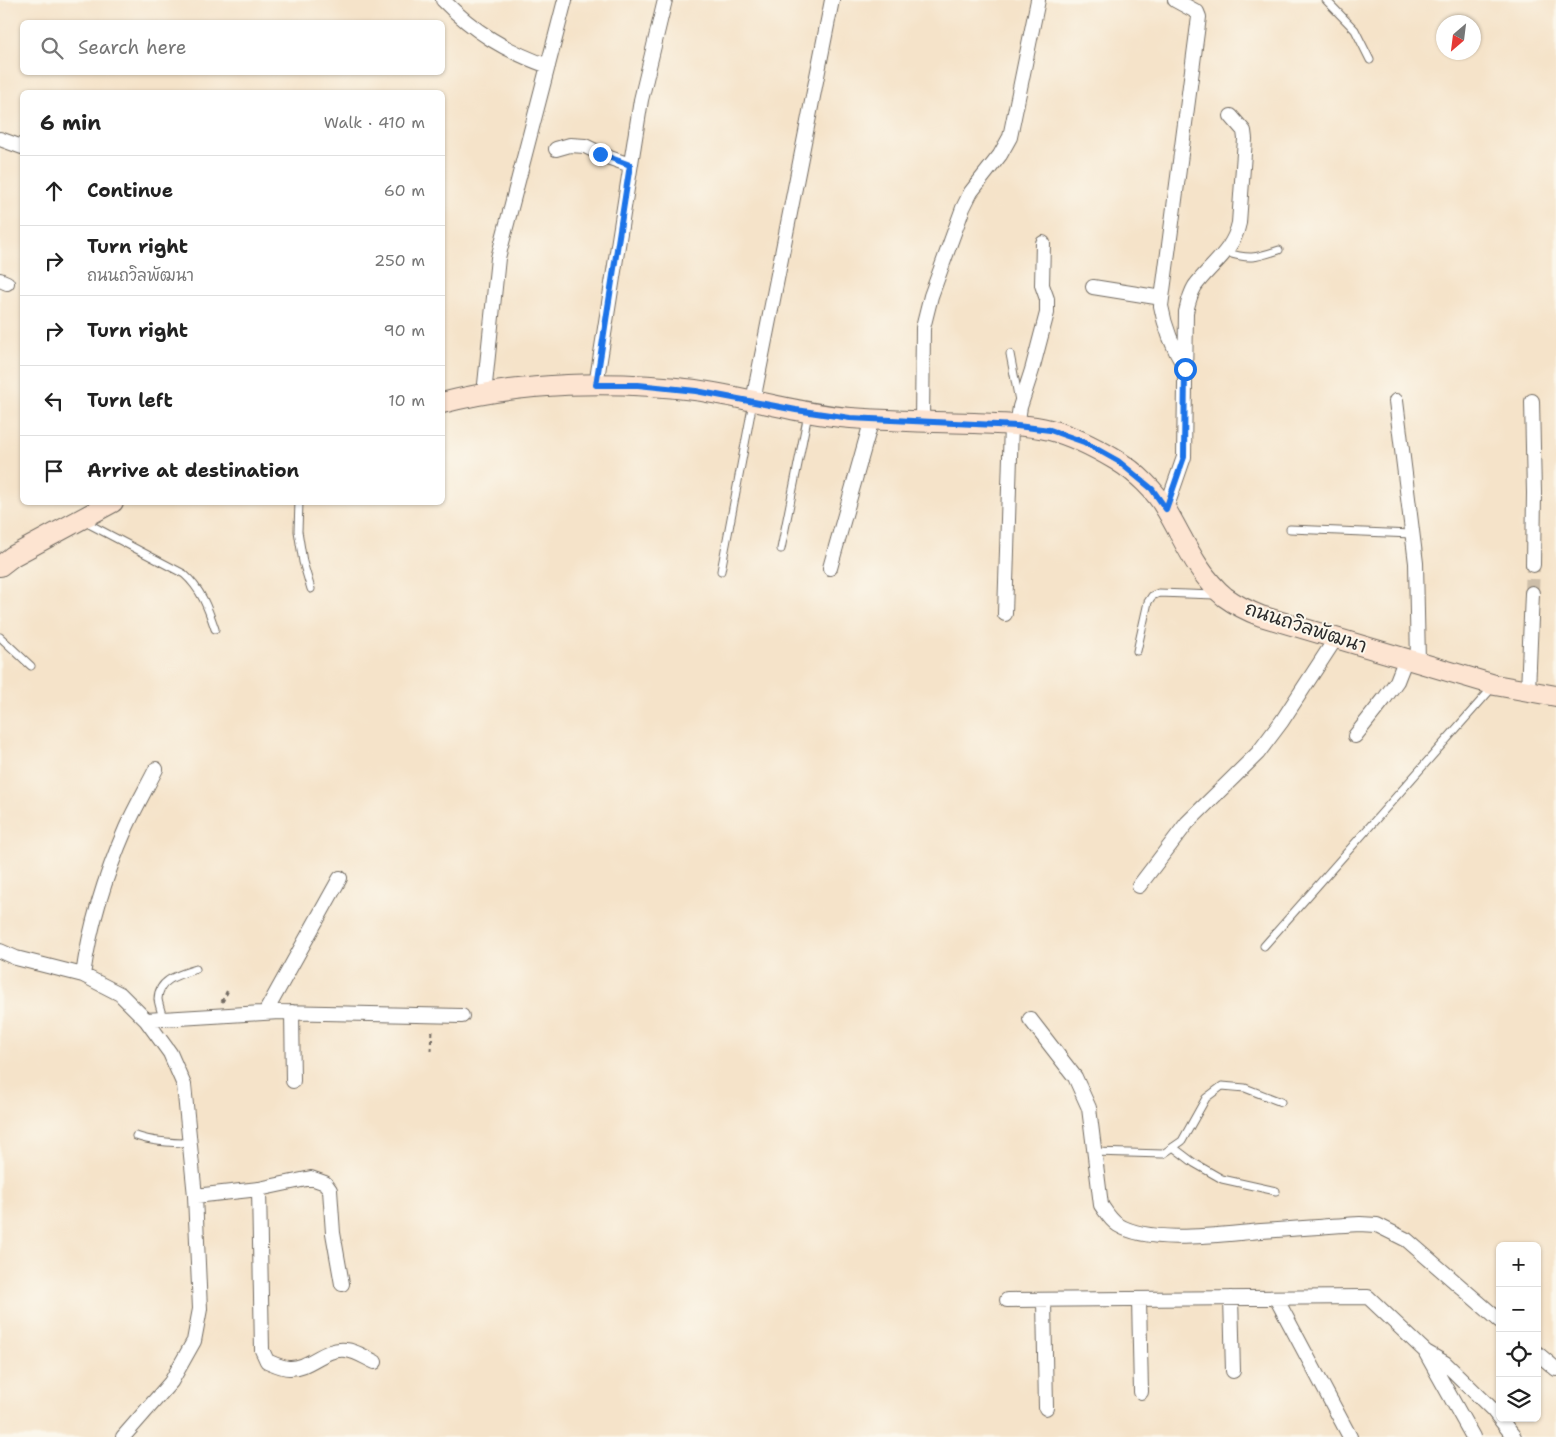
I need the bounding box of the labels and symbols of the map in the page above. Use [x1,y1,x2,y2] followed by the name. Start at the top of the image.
[1436,15,1481,60] north arrow
[589,143,612,166] route end
[1174,358,1197,381] route start
[1242,596,1370,658] street label: ถนนถวิลพัฒนา

